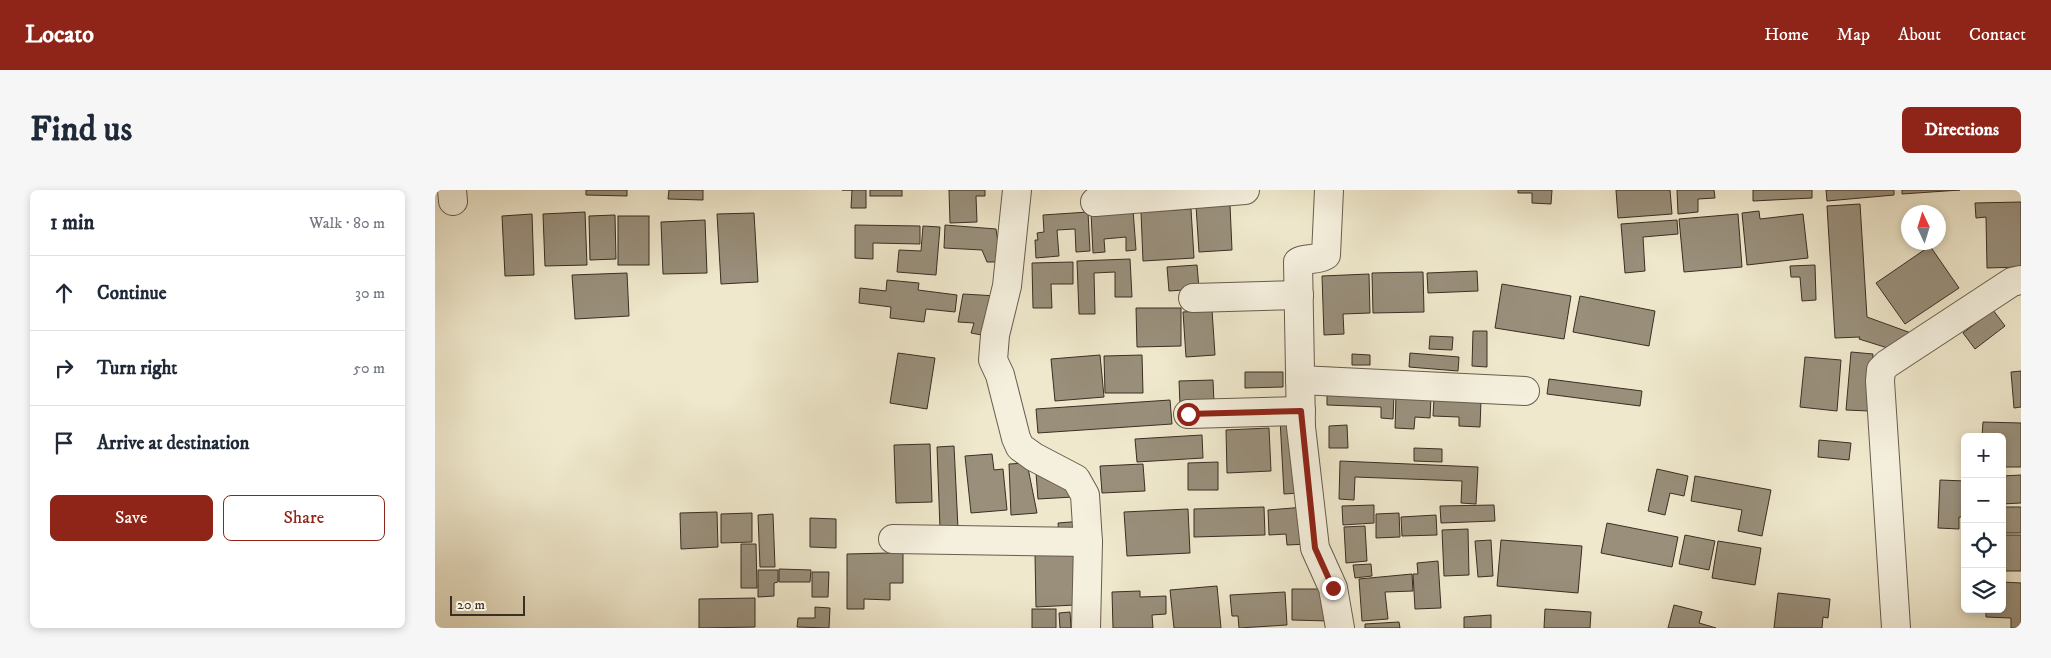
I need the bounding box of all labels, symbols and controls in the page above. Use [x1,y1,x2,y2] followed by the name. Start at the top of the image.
[25,20,94,50] text: Locato
[1764,24,1809,46] text: Home
[1837,24,1870,46] text: Map
[1898,24,1941,46] text: About
[1969,24,2026,46] text: Contact
[1902,107,2021,153] button: Directions
[30,108,132,152] text: Find us
[1901,205,1946,250] north arrow
[50,210,94,236] text: 1 min
[309,213,385,233] text: Walk · 80 m
[50,279,78,307] icon: ahead
[97,282,167,305] text: Continue
[355,283,385,303] text: 30 m
[50,354,78,382] icon: right
[97,357,177,380] text: Turn right
[353,358,385,378] text: 50 m
[1177,403,1200,426] route start
[50,429,78,457] icon: arrive
[97,432,249,455] text: Arrive at destination
[1961,433,2006,613] map controls
[1961,433,2006,478] button: +
[1961,478,2006,523] button: −
[50,495,213,541] button: Save
[223,495,385,541] button: Share
[1961,523,2006,568] button: locate
[1961,568,2006,613] button: layers
[1322,577,1345,600] route end
[450,593,525,616] scale bar
[457,596,485,614] text: 20 m

